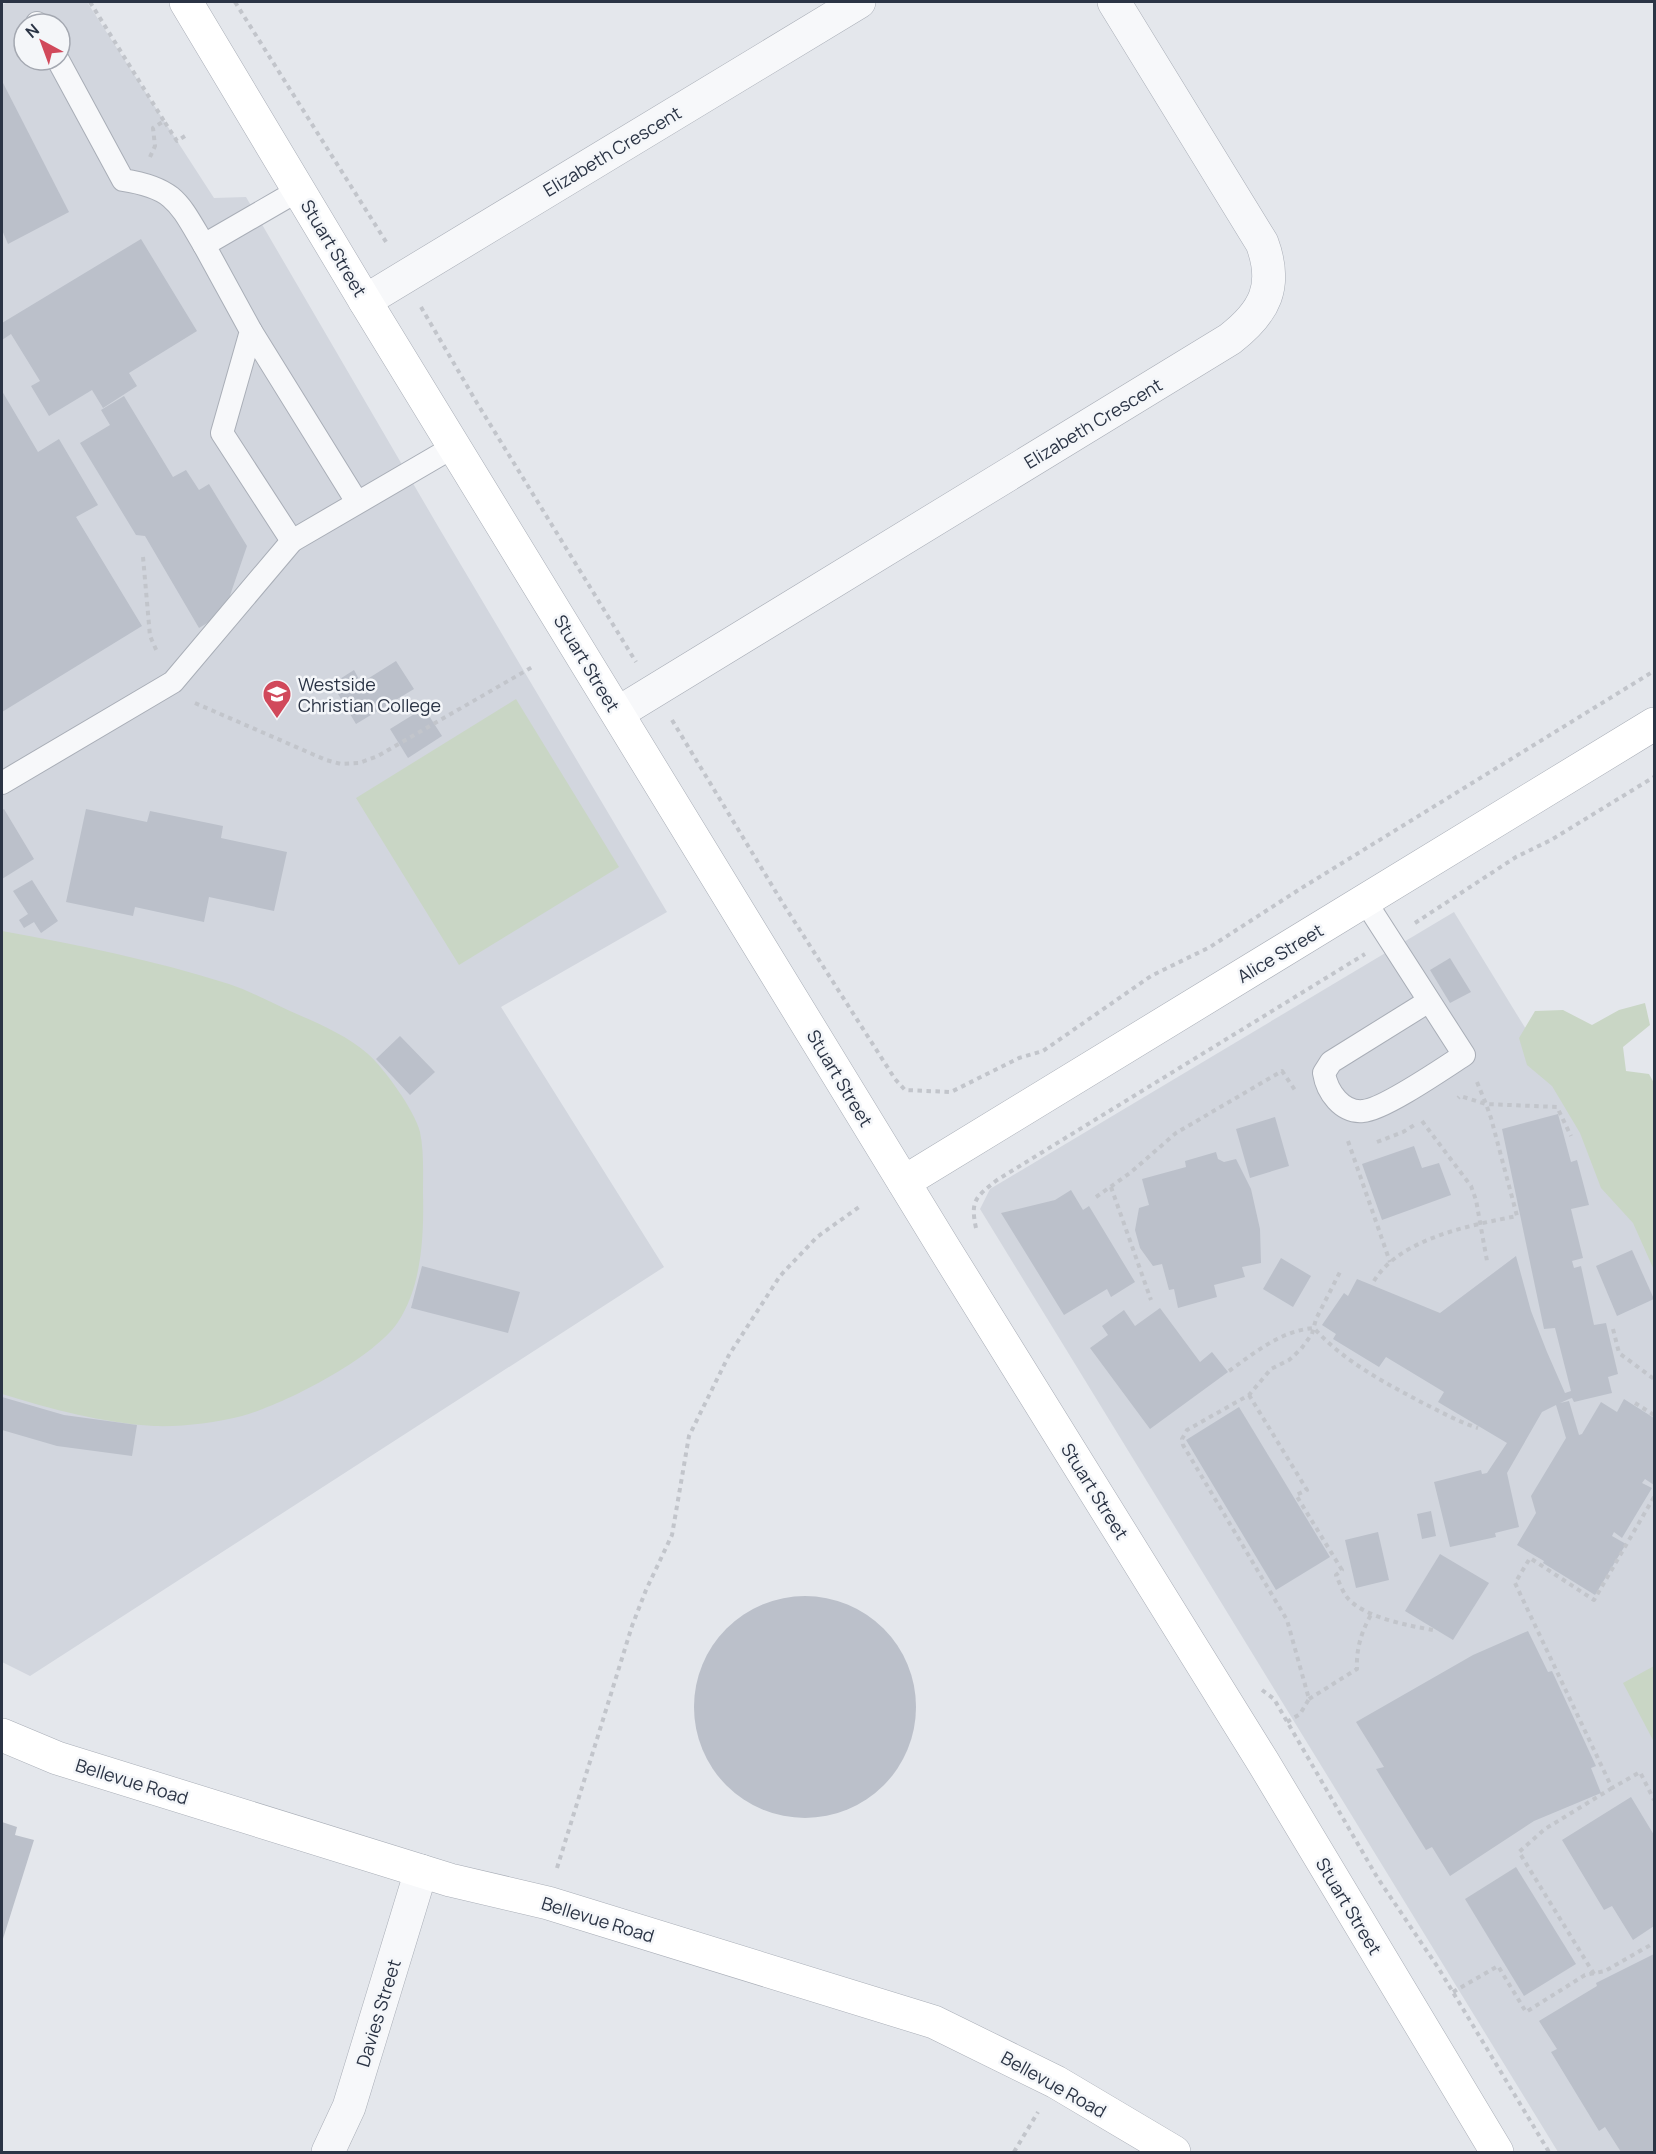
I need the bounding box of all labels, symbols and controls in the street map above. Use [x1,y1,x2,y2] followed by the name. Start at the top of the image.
[12,12,72,72] north arrow
[21,19,44,43] text: N
[538,100,686,202] street label: Elizabeth Crescent
[296,195,372,301] street label: Stuart Street
[1019,372,1167,474] street label: Elizabeth Crescent
[549,610,625,716] street label: Stuart Street
[298,672,441,717] place label: Westside Christian College
[261,678,293,720] school or university icon: Westside Christian College
[1232,918,1328,988] street label: Alice Street
[802,1025,878,1131] street label: Stuart Street
[1056,1438,1134,1544] street label: Stuart Street
[73,1752,191,1810] street label: Bellevue Road
[1311,1853,1387,1959] street label: Stuart Street
[539,1890,657,1948] street label: Bellevue Road
[350,1956,406,2070] street label: Davies Street
[997,2045,1111,2123] street label: Bellevue Road

